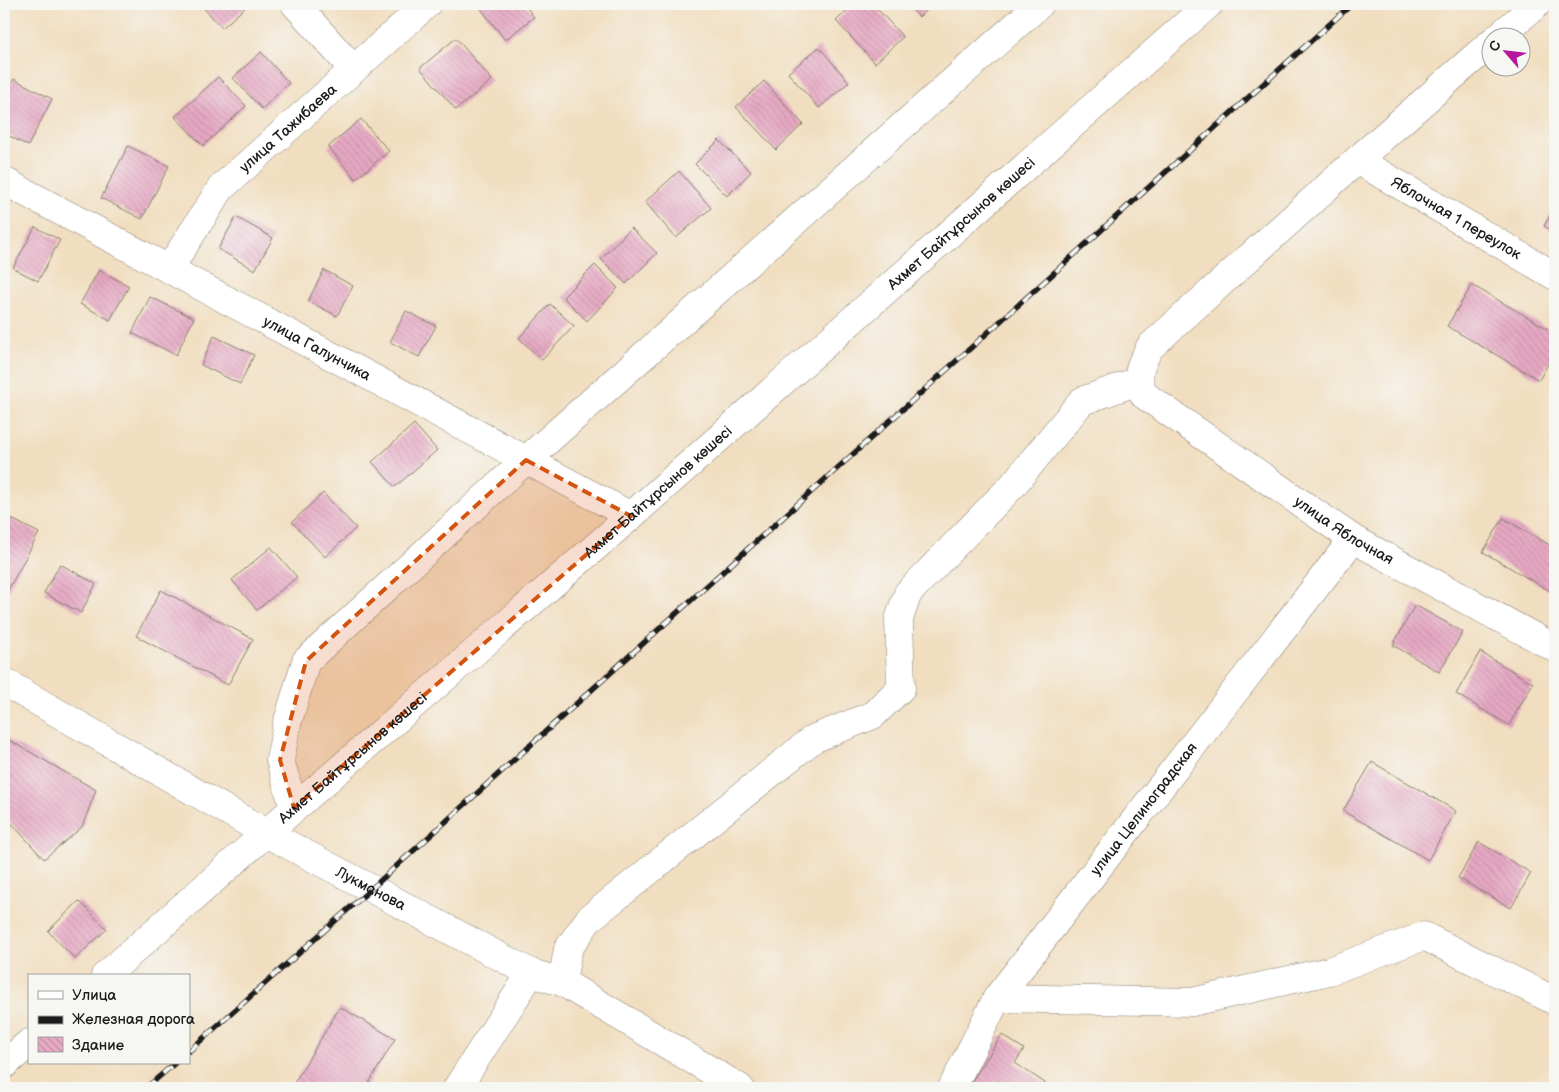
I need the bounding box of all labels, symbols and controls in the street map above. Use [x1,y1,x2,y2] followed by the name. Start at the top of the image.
[1482,28,1532,78] north arrow
[1485,38,1505,54] text: С
[235,80,341,177] street label: улица Тажибаева
[883,153,1039,295] street label: Ахмет Байтұрсынов көшесі
[1388,173,1525,264] street label: Яблочная 1 переулок
[260,312,374,385] street label: улица Галунчика
[579,421,736,563] street label: Ахмет Байтұрсынов көшесі
[1291,492,1397,569] street label: улица Яблочная
[273,688,431,828] street label: Ахмет Байтұрсынов көшесі
[1086,738,1201,879] street label: улица Целиноградская
[332,862,409,915] street label: Лукманова
[28,974,190,1064] legend
[72,986,117,1005] text: Улица
[72,1010,195,1029] text: Железная дорога
[72,1036,124,1055] text: Здание

